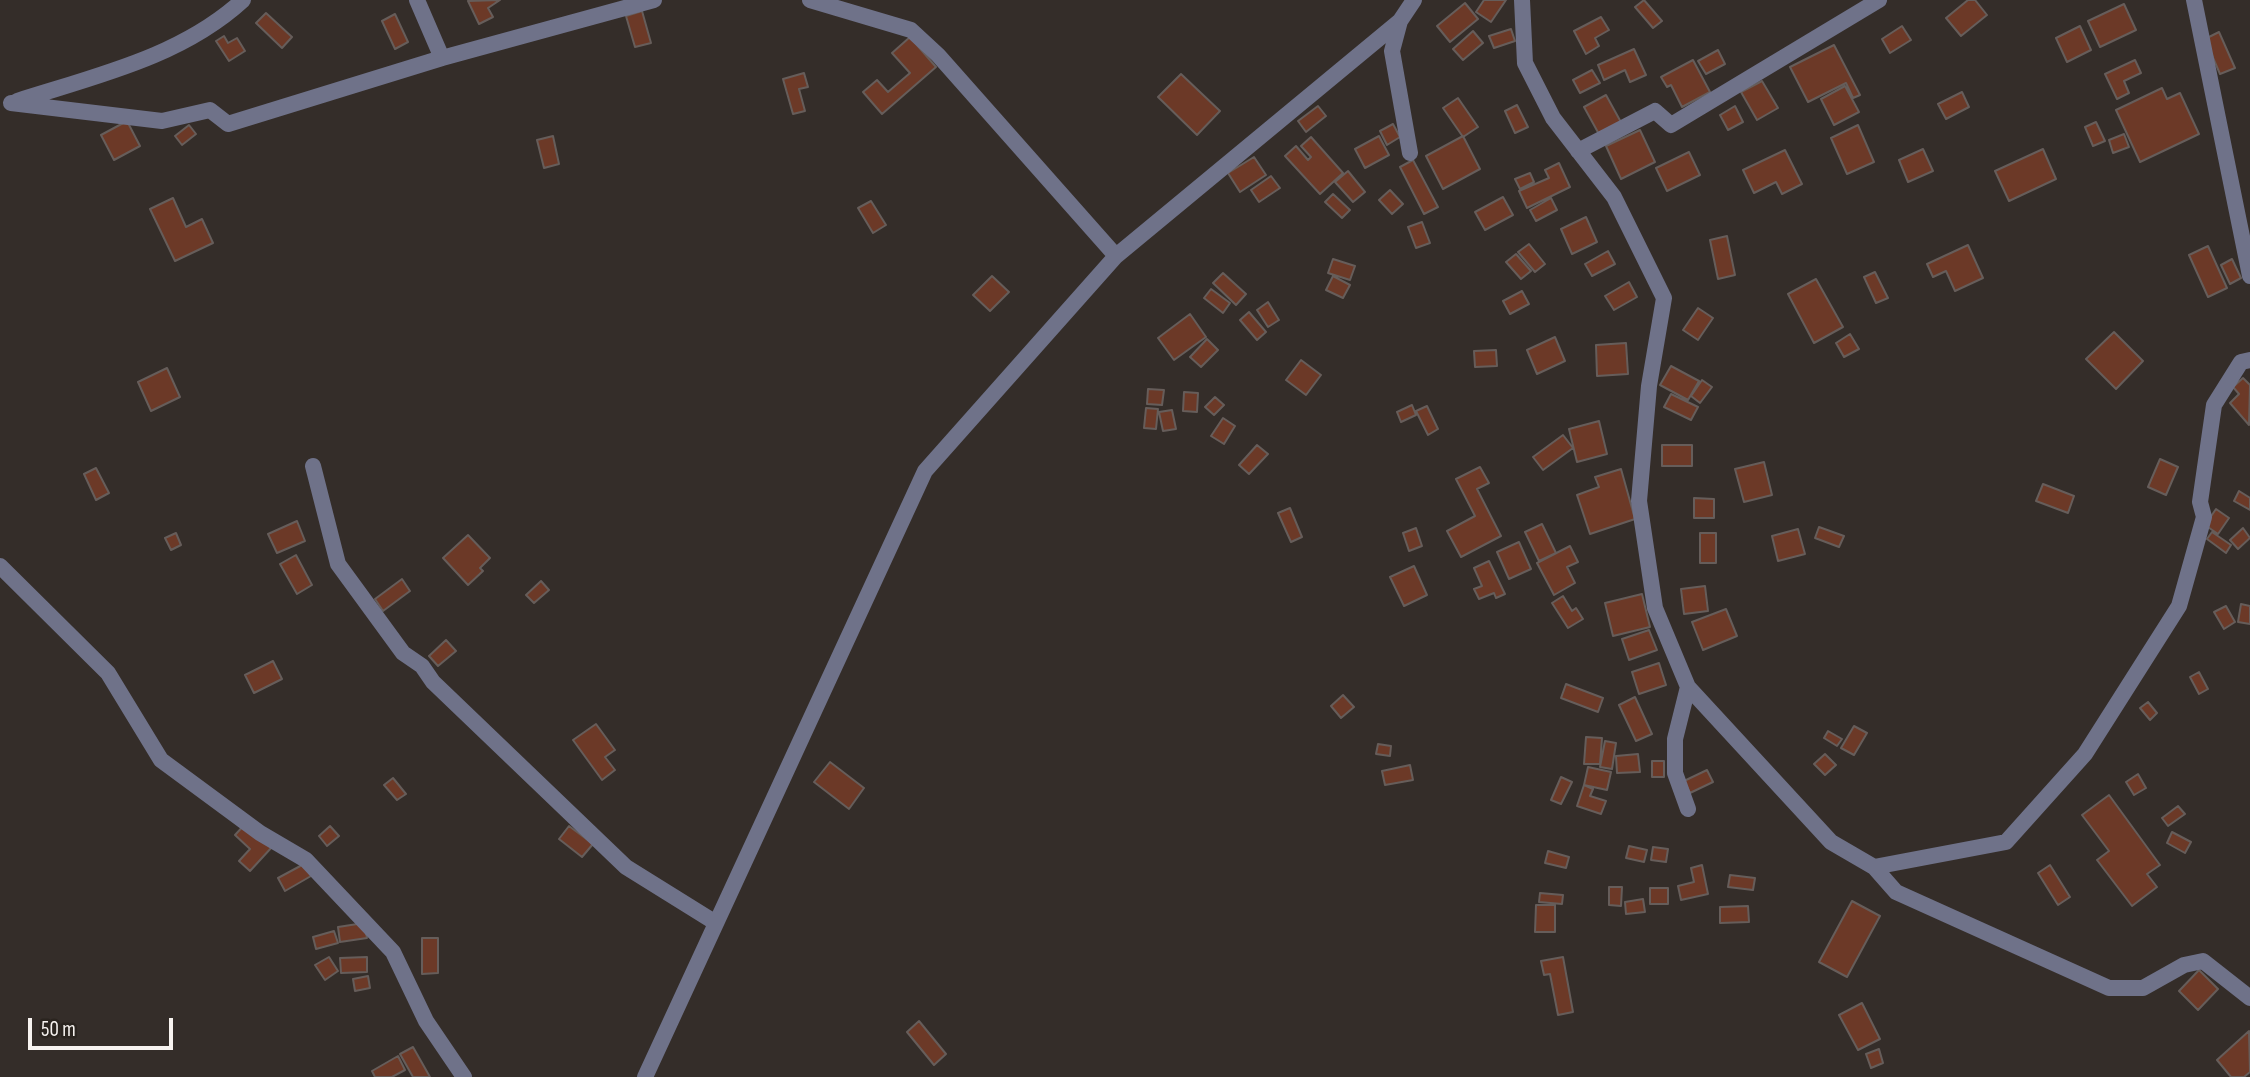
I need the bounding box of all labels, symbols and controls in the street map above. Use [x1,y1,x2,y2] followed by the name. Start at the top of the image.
[32,1004,177,1048] scale bar
[41,1017,76,1042] text: 50 m

